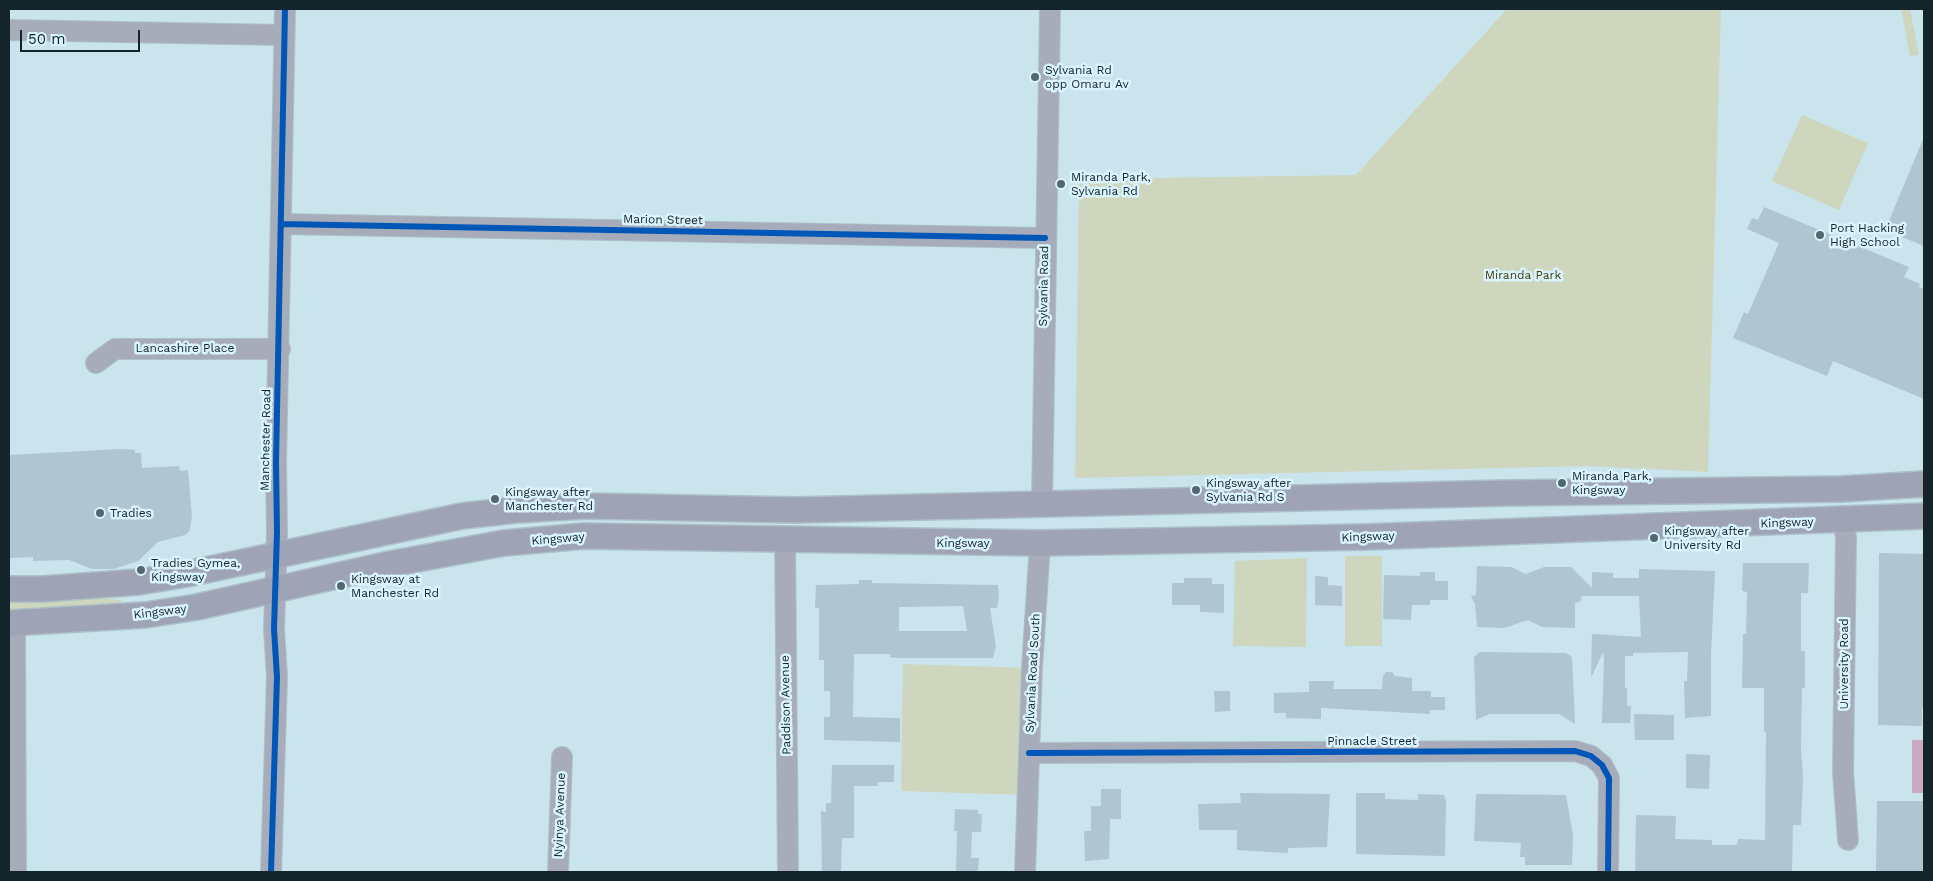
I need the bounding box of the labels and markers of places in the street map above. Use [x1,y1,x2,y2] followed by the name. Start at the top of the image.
[1045,63,1129,91] place label: Sylvania Rd opp Omaru Av
[1029,71,1041,83] marker: Sylvania Rd opp Omaru Av
[1071,170,1151,198] place label: Miranda Park, Sylvania Rd
[1055,178,1067,190] marker: Miranda Park, Sylvania Rd
[1830,221,1904,249] place label: Port Hacking High School
[1814,229,1826,241] marker: Port Hacking High School
[1572,469,1652,497] place label: Miranda Park, Kingsway
[1206,476,1291,504] place label: Kingsway after Sylvania Rd S
[1556,477,1568,489] marker: Miranda Park, Kingsway
[1190,484,1202,496] marker: Kingsway after Sylvania Rd S
[505,485,593,513] place label: Kingsway after Manchester Rd
[489,493,501,505] marker: Kingsway after Manchester Rd
[110,506,152,520] place label: Tradies
[94,507,106,519] marker: Tradies
[1664,524,1749,552] place label: Kingsway after University Rd
[1648,532,1660,544] marker: Kingsway after University Rd
[151,556,240,584] place label: Tradies Gymea, Kingsway
[135,564,147,576] marker: Tradies Gymea, Kingsway
[351,572,439,600] place label: Kingsway at Manchester Rd
[335,580,347,592] marker: Kingsway at Manchester Rd

